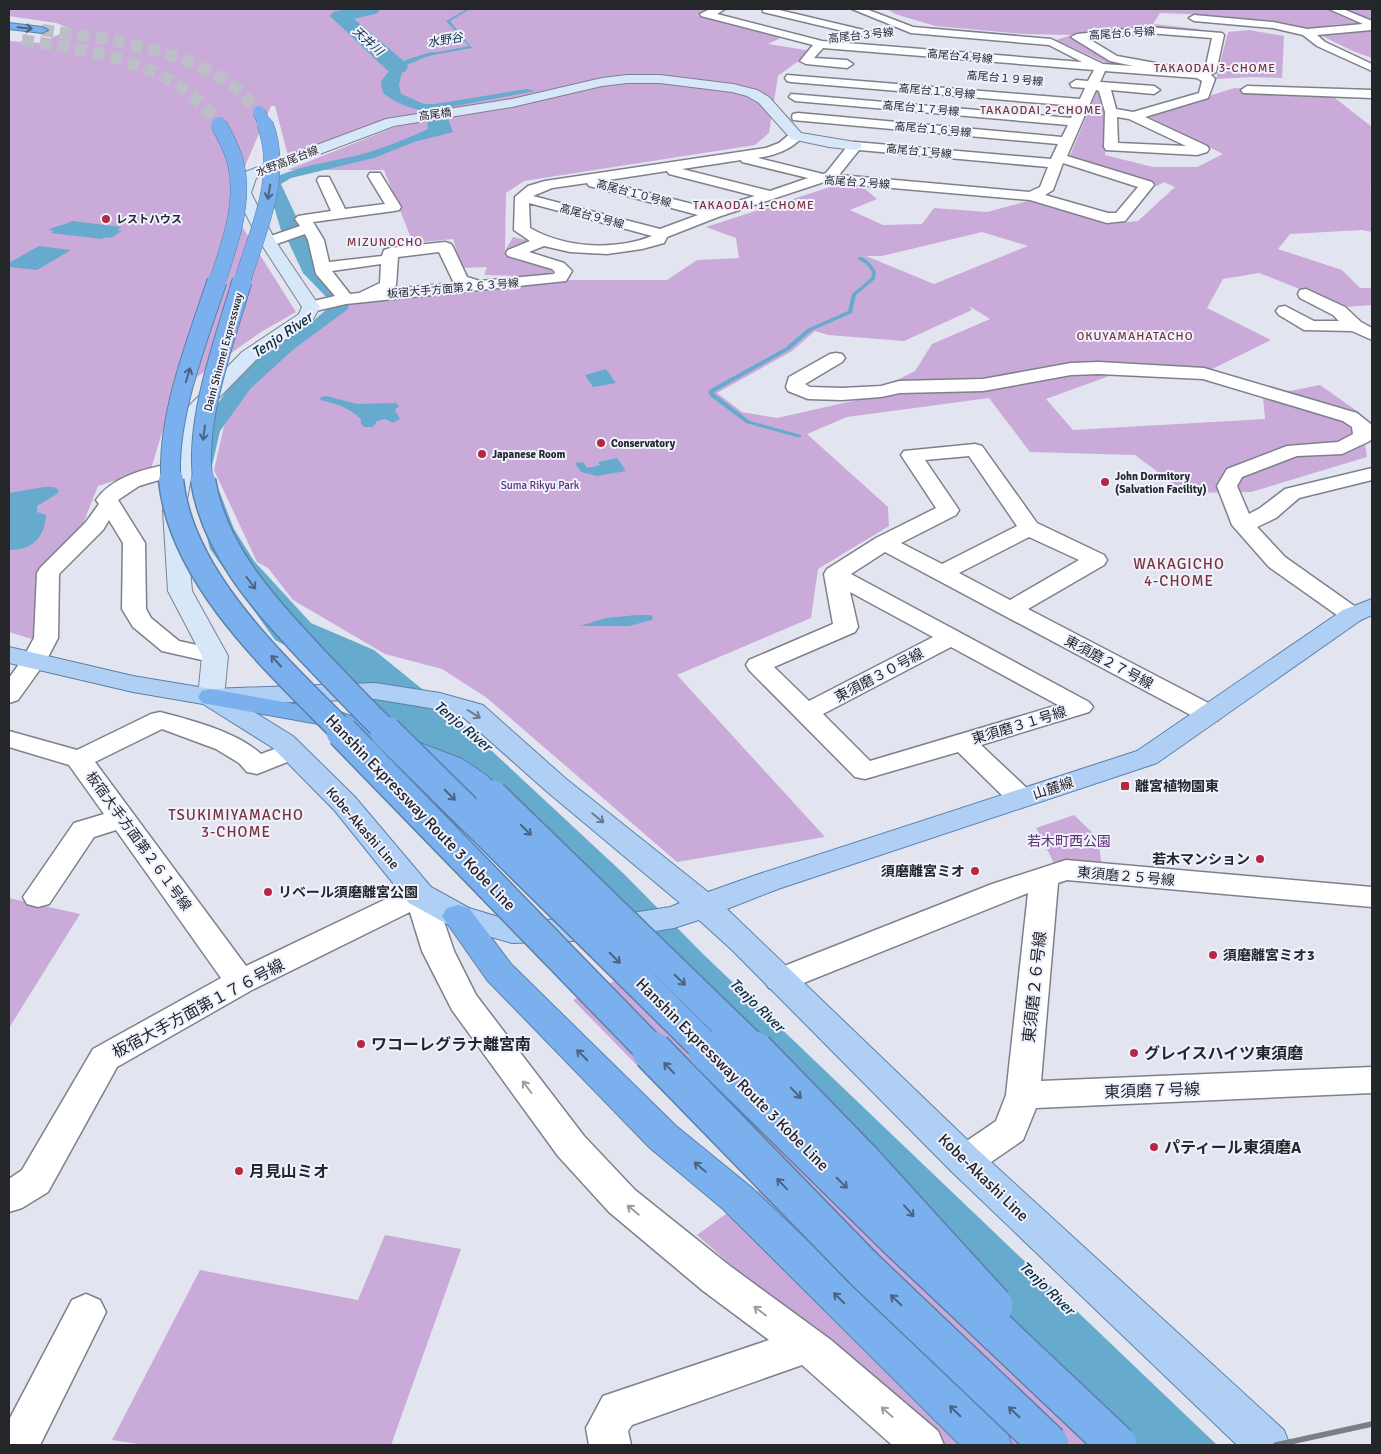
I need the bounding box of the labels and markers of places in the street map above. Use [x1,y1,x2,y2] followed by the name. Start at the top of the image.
[100,213,112,225] marker: レストハウス
[116,213,182,226] place label: レストハウス
[595,437,607,449] marker: Conservatory
[611,437,676,450] place label: Conservatory
[476,448,488,460] marker: Japanese Room
[492,448,565,461] place label: Japanese Room
[1115,470,1207,496] place label: John Dormitory (Salvation Facility)
[1099,476,1111,488] marker: John Dormitory (Salvation Facility)
[1135,778,1219,795] place label: 離宮植物園東
[1119,780,1131,792] marker: 離宮植物園東
[1152,851,1250,868] place label: 若木マンション
[1254,853,1266,865] marker: 若木マンション
[881,863,965,880] place label: 須磨離宮ミオ
[969,865,981,877] marker: 須磨離宮ミオ
[278,884,418,901] place label: リベール須磨離宮公園
[262,886,274,898] marker: リベール須磨離宮公園
[1223,947,1315,964] place label: 須磨離宮ミオ3
[1207,949,1219,961] marker: 須磨離宮ミオ3
[371,1035,531,1055] place label: ワコーレグラナ離宮南
[355,1038,367,1050] marker: ワコーレグラナ離宮南
[1144,1044,1303,1064] place label: グレイスハイツ東須磨
[1128,1047,1140,1059] marker: グレイスハイツ東須磨
[1164,1138,1302,1158] place label: パティール東須磨A
[1148,1141,1160,1153] marker: パティール東須磨A
[249,1162,329,1182] place label: 月見山ミオ
[233,1165,245,1177] marker: 月見山ミオ

